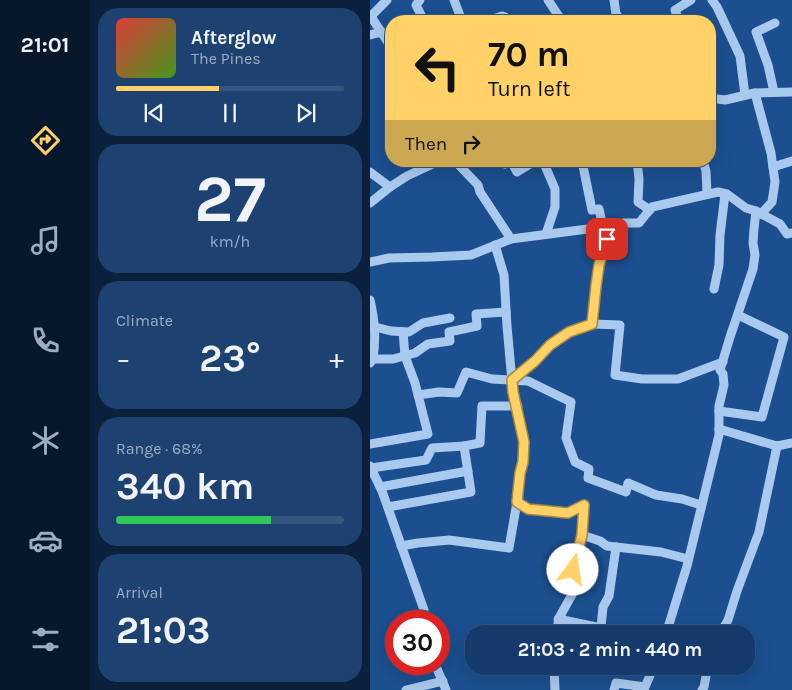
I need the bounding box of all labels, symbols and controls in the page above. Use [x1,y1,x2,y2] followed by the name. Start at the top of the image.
[191,27,277,49] text: Afterglow
[21,32,69,58] text: 21:01
[488,34,570,75] text: 70 m
[405,35,470,100] icon: left
[191,49,261,68] text: The Pines
[488,76,571,102] text: Turn left
[140,99,168,127] icon: previous
[216,99,244,127] icon: pause
[292,99,320,127] icon: next
[28,123,63,158] icon: directions
[457,130,485,158] icon: right
[405,133,447,155] text: Then
[194,161,266,237] text: 27
[586,218,628,260] pin
[28,223,63,258] icon: music
[593,225,621,253] icon: arrive
[210,232,250,251] text: km/h
[116,311,173,330] text: Climate
[28,323,63,358] icon: phone
[199,336,261,381] text: 23°
[116,342,131,375] text: −
[329,342,344,375] text: +
[28,423,63,458] icon: climate
[116,439,203,458] text: Range · 68%
[116,464,254,509] text: 340 km
[28,523,63,558] icon: car
[546,543,598,595] position arrow
[116,583,163,602] text: Arrival
[116,608,210,653] text: 21:03
[385,610,450,675] speed limit sign: 30
[28,622,63,657] icon: filters
[518,639,702,661] text: 21:03 · 2 min · 440 m

